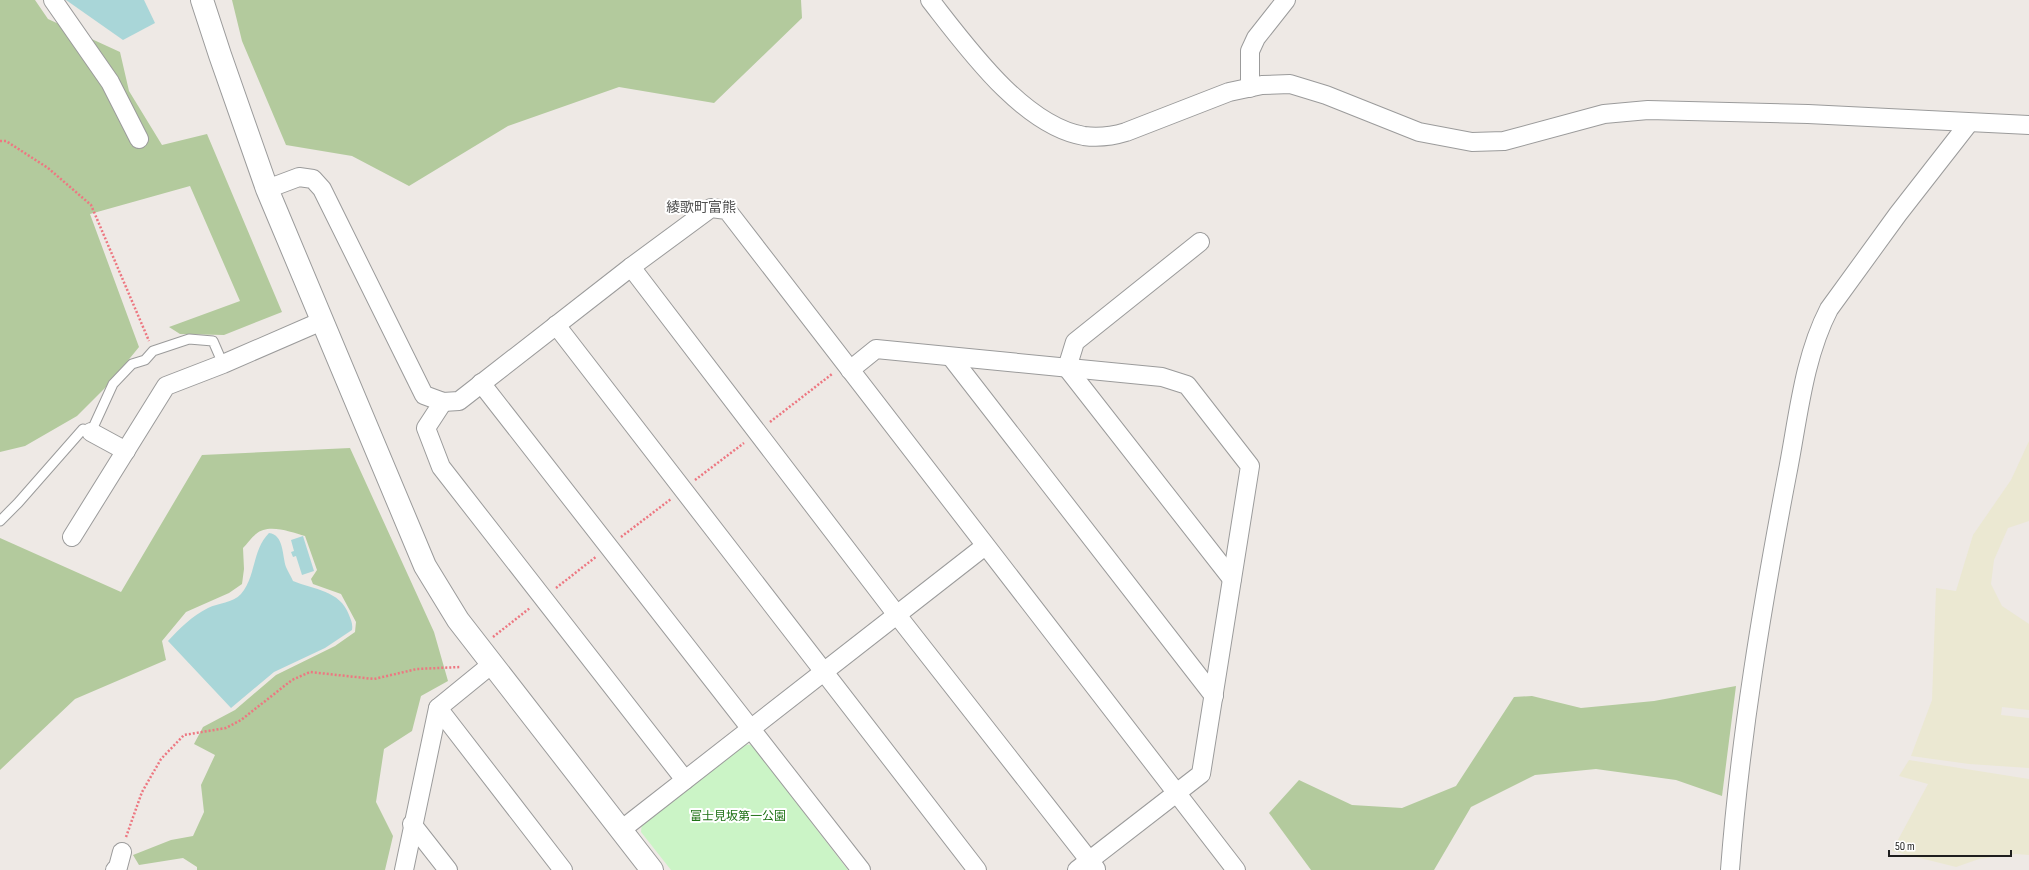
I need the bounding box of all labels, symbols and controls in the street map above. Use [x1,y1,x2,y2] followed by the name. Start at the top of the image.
[666,199,736,216] district label: 綾歌町富熊
[690,809,786,824] park label: 富士見坂第一公園
[1889,832,2011,858] scale bar
[1895,839,1915,854] text: 50 m

